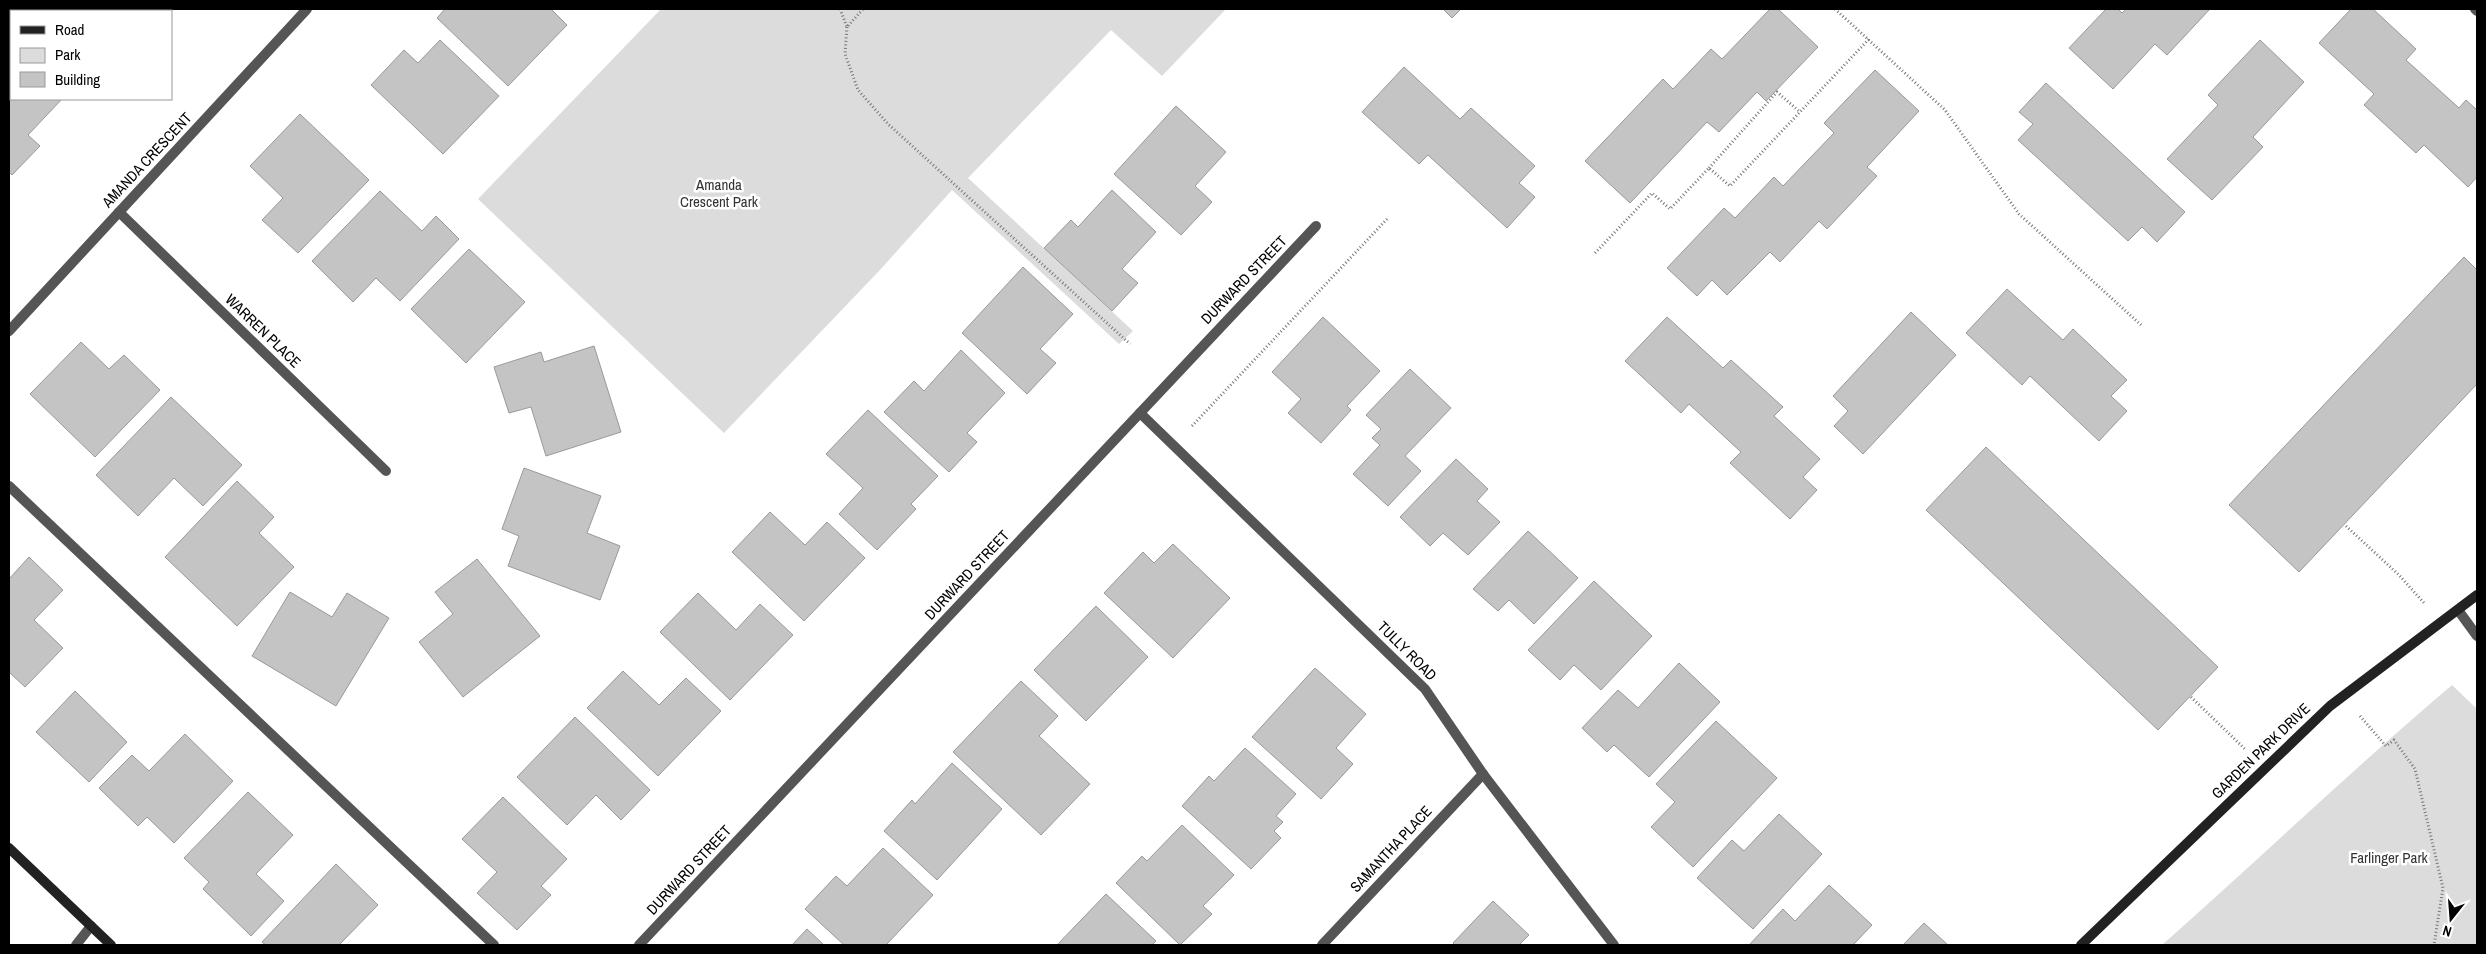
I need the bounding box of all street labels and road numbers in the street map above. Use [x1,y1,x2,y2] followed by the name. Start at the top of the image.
[96,107,197,213] street label: AMANDA CRESCENT
[1196,230,1292,328] street label: DURWARD STREET
[221,289,306,372] street label: WARREN PLACE
[920,525,1014,624] street label: DURWARD STREET
[1373,616,1442,685] street label: TULLY ROAD
[2207,698,2315,803] street label: GARDEN PARK DRIVE
[1345,801,1436,897] street label: SAMANTHA PLACE
[642,820,736,919] street label: DURWARD STREET

